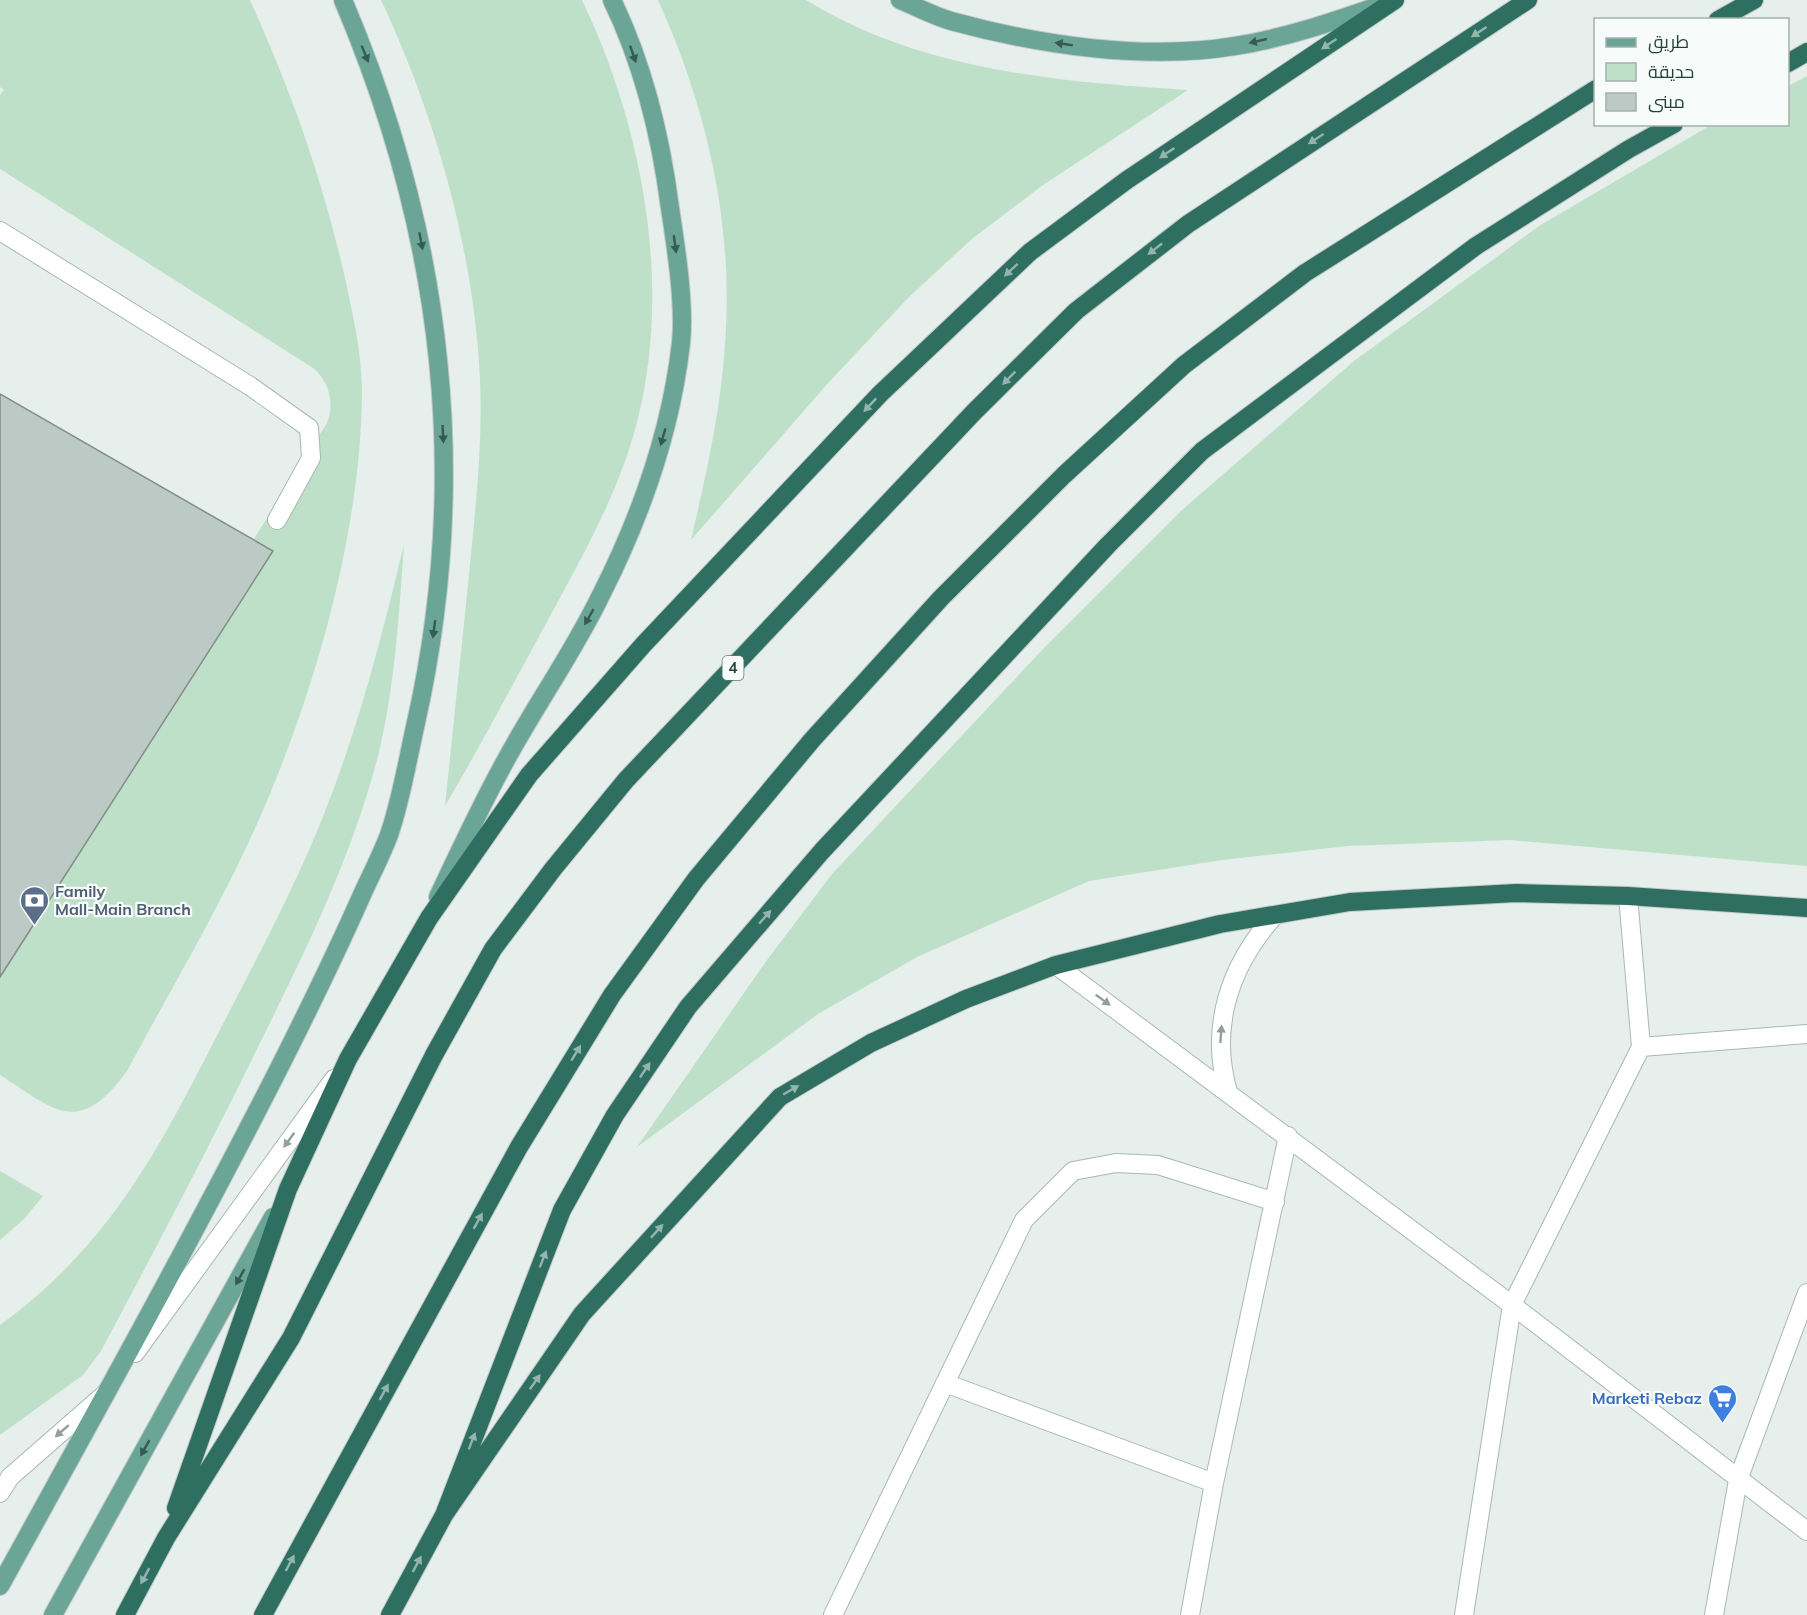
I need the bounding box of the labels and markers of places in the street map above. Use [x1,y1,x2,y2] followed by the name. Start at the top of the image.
[55,881,191,919] place label: Family Mall-Main Branch
[18,884,50,926] bank icon: Family Mall-Main Branch
[1707,1382,1739,1424] supermarket icon: Marketi Rebaz
[1592,1388,1702,1408] place label: Marketi Rebaz

